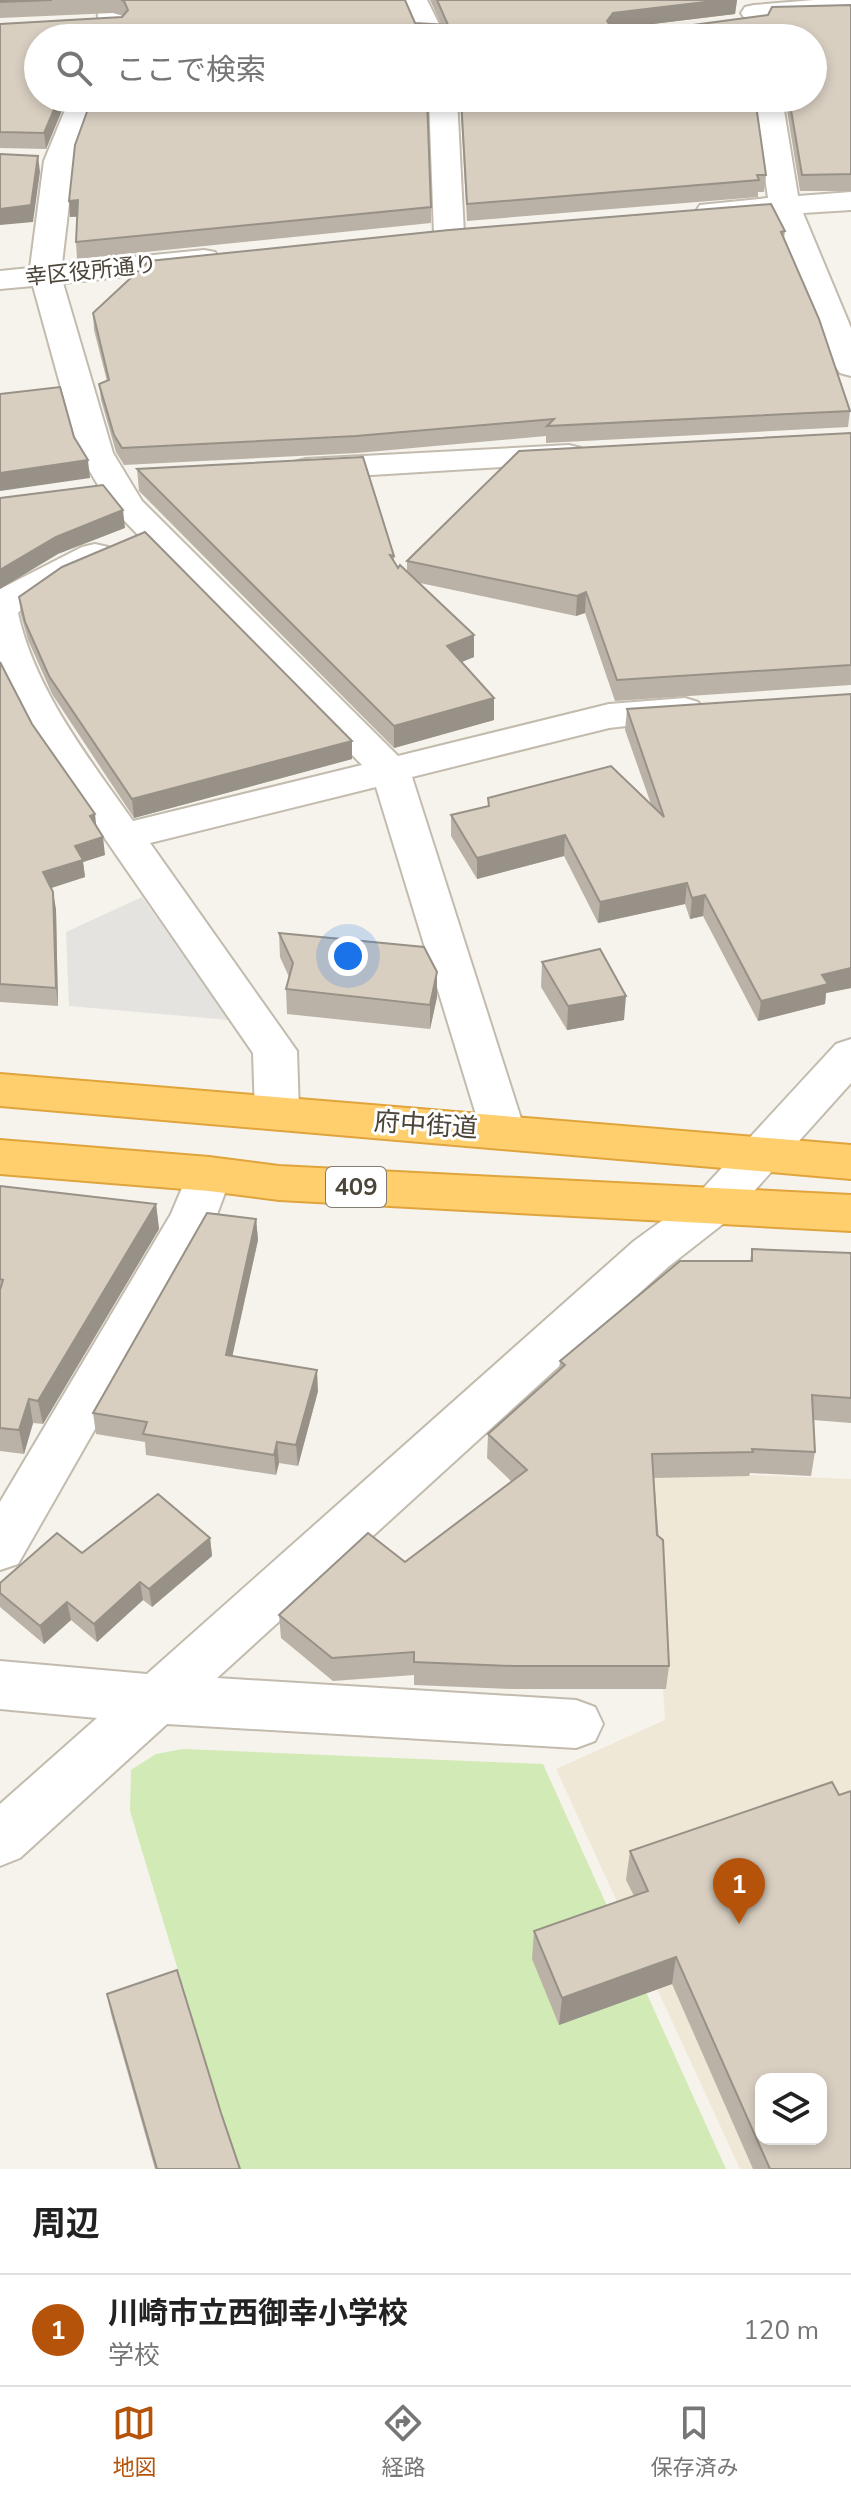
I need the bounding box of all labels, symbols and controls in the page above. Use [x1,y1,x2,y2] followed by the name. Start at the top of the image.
[24,24,827,112] search box
[52,46,96,90] icon: search
[116,50,266,91] text: ここで検索
[24,249,158,293] street label: 幸区役所通り
[328,936,368,976] your location
[373,1104,479,1146] street label: 府中街道
[326,1167,386,1207] road number: 409
[713,1858,765,1924] pin: 1
[755,2073,827,2145] map controls
[755,2073,827,2145] button: layers
[32,2201,100,2247] text: 周辺
[108,2293,408,2334] text: 川崎市立西御幸小学校
[50,2313,66,2348] text: 1
[743,2313,819,2348] text: 120 m
[108,2338,160,2373] text: 学校
[112,2401,157,2483] tab: 地図
[381,2401,426,2483] tab: 経路
[650,2401,739,2483] tab: 保存済み

